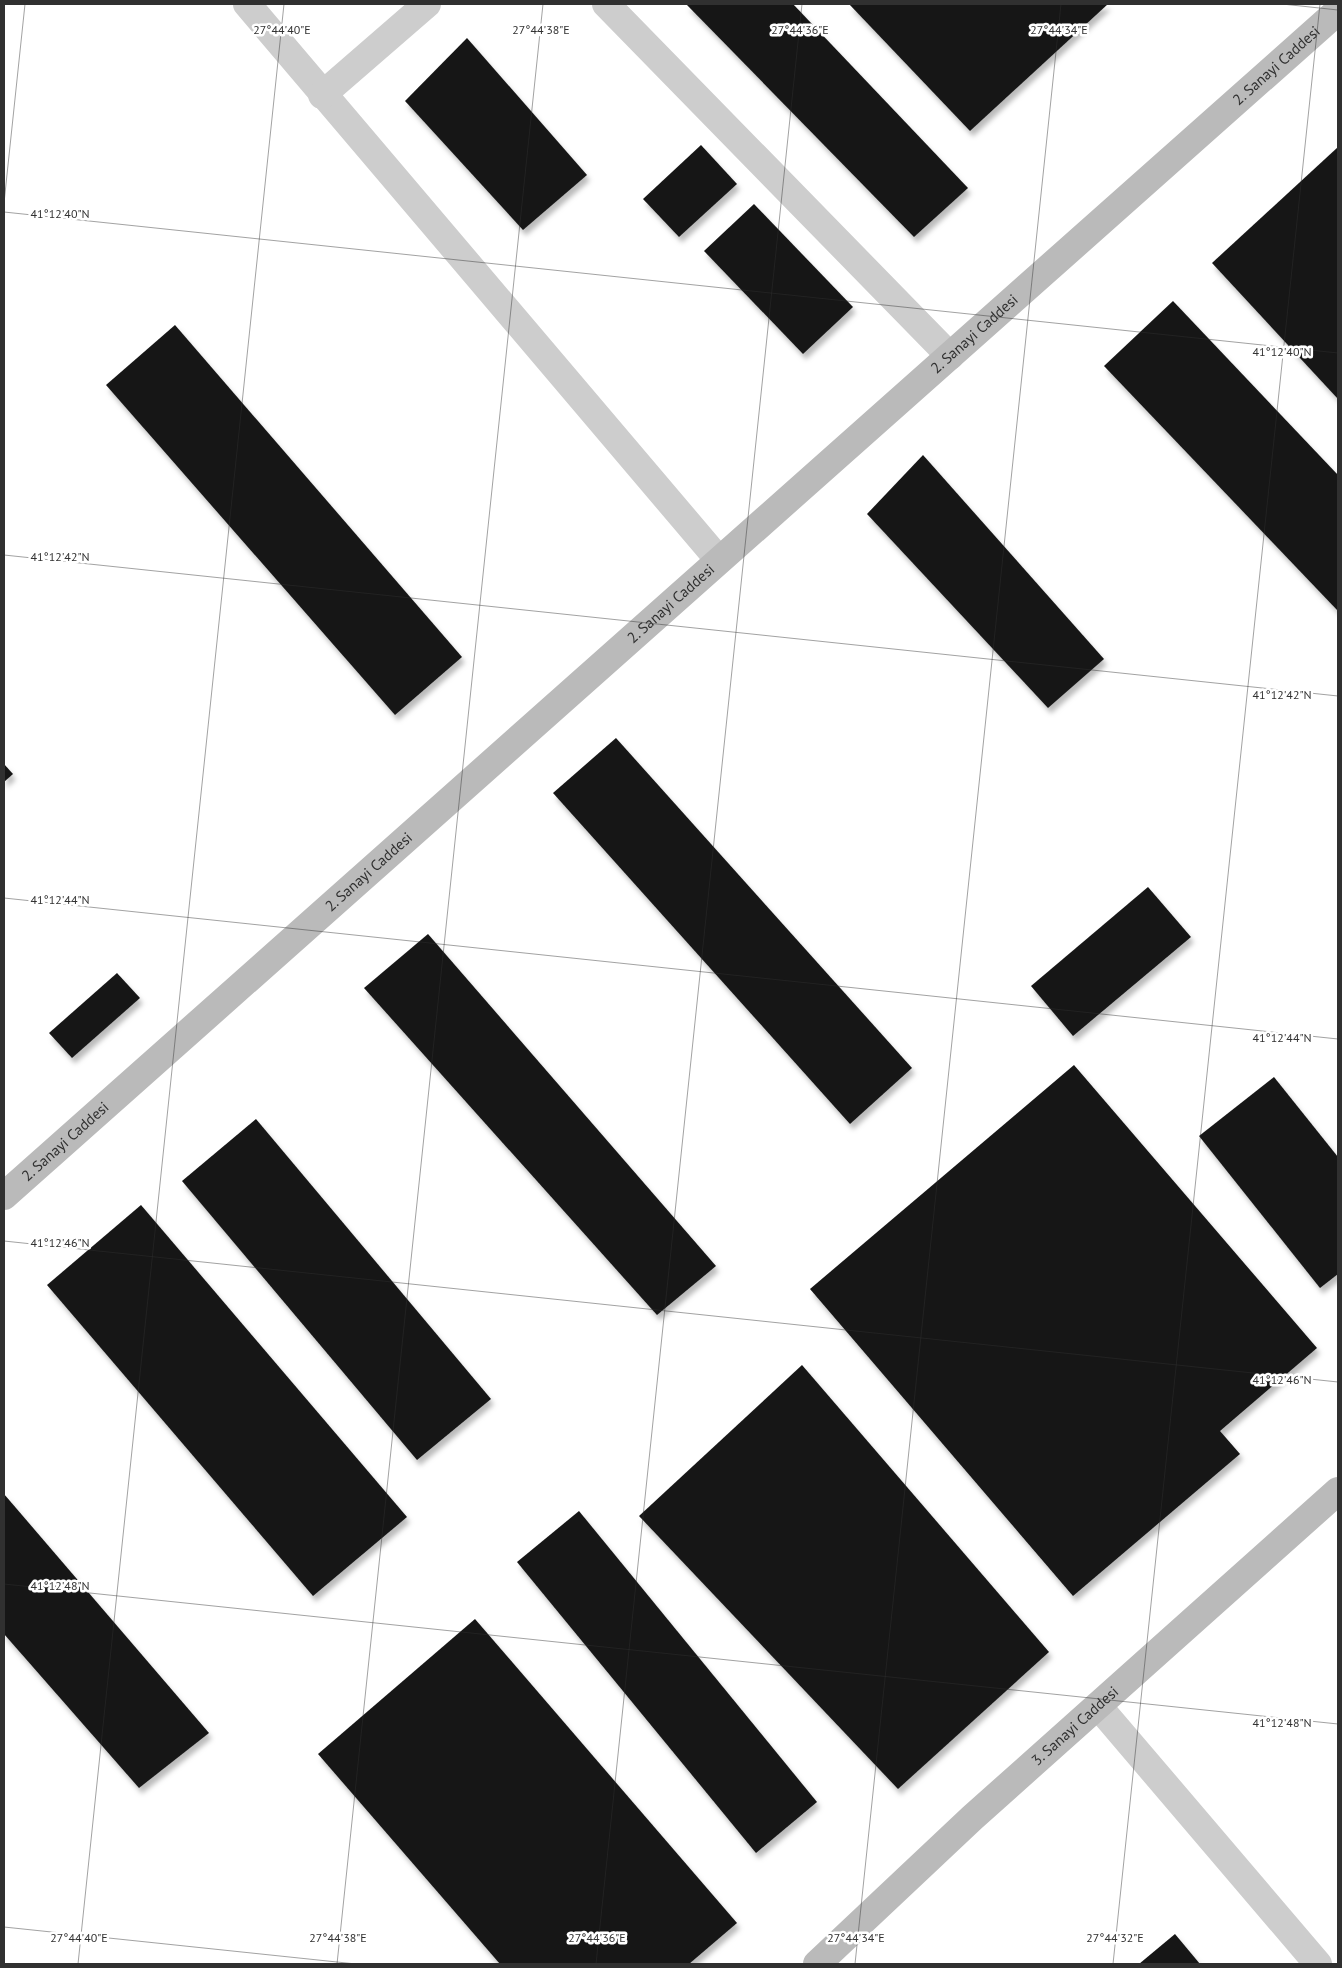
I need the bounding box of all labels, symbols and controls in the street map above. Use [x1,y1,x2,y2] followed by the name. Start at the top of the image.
[253,22,311,37] text: 27°44'40"E
[512,22,570,37] text: 27°44'38"E
[771,22,829,37] text: 27°44'36"E
[1030,22,1088,37] text: 27°44'34"E
[1229,22,1324,109] street label: 2. Sanayi Caddesi
[30,206,90,221] text: 41°12'40"N
[927,290,1022,377] street label: 2. Sanayi Caddesi
[1252,344,1312,359] text: 41°12'40"N
[30,549,90,564] text: 41°12'42"N
[623,560,718,647] street label: 2. Sanayi Caddesi
[1252,687,1312,702] text: 41°12'42"N
[321,828,416,915] street label: 2. Sanayi Caddesi
[30,892,90,907] text: 41°12'44"N
[1252,1030,1312,1045] text: 41°12'44"N
[17,1097,113,1185] street label: 2. Sanayi Caddesi
[30,1235,90,1250] text: 41°12'46"N
[1252,1372,1312,1387] text: 41°12'46"N
[30,1578,90,1593] text: 41°12'48"N
[1027,1682,1122,1769] street label: 3. Sanayi Caddesi
[1252,1715,1312,1730] text: 41°12'48"N
[50,1930,108,1945] text: 27°44'40"E
[309,1930,367,1945] text: 27°44'38"E
[568,1930,626,1945] text: 27°44'36"E
[827,1930,885,1945] text: 27°44'34"E
[1086,1930,1144,1945] text: 27°44'32"E

